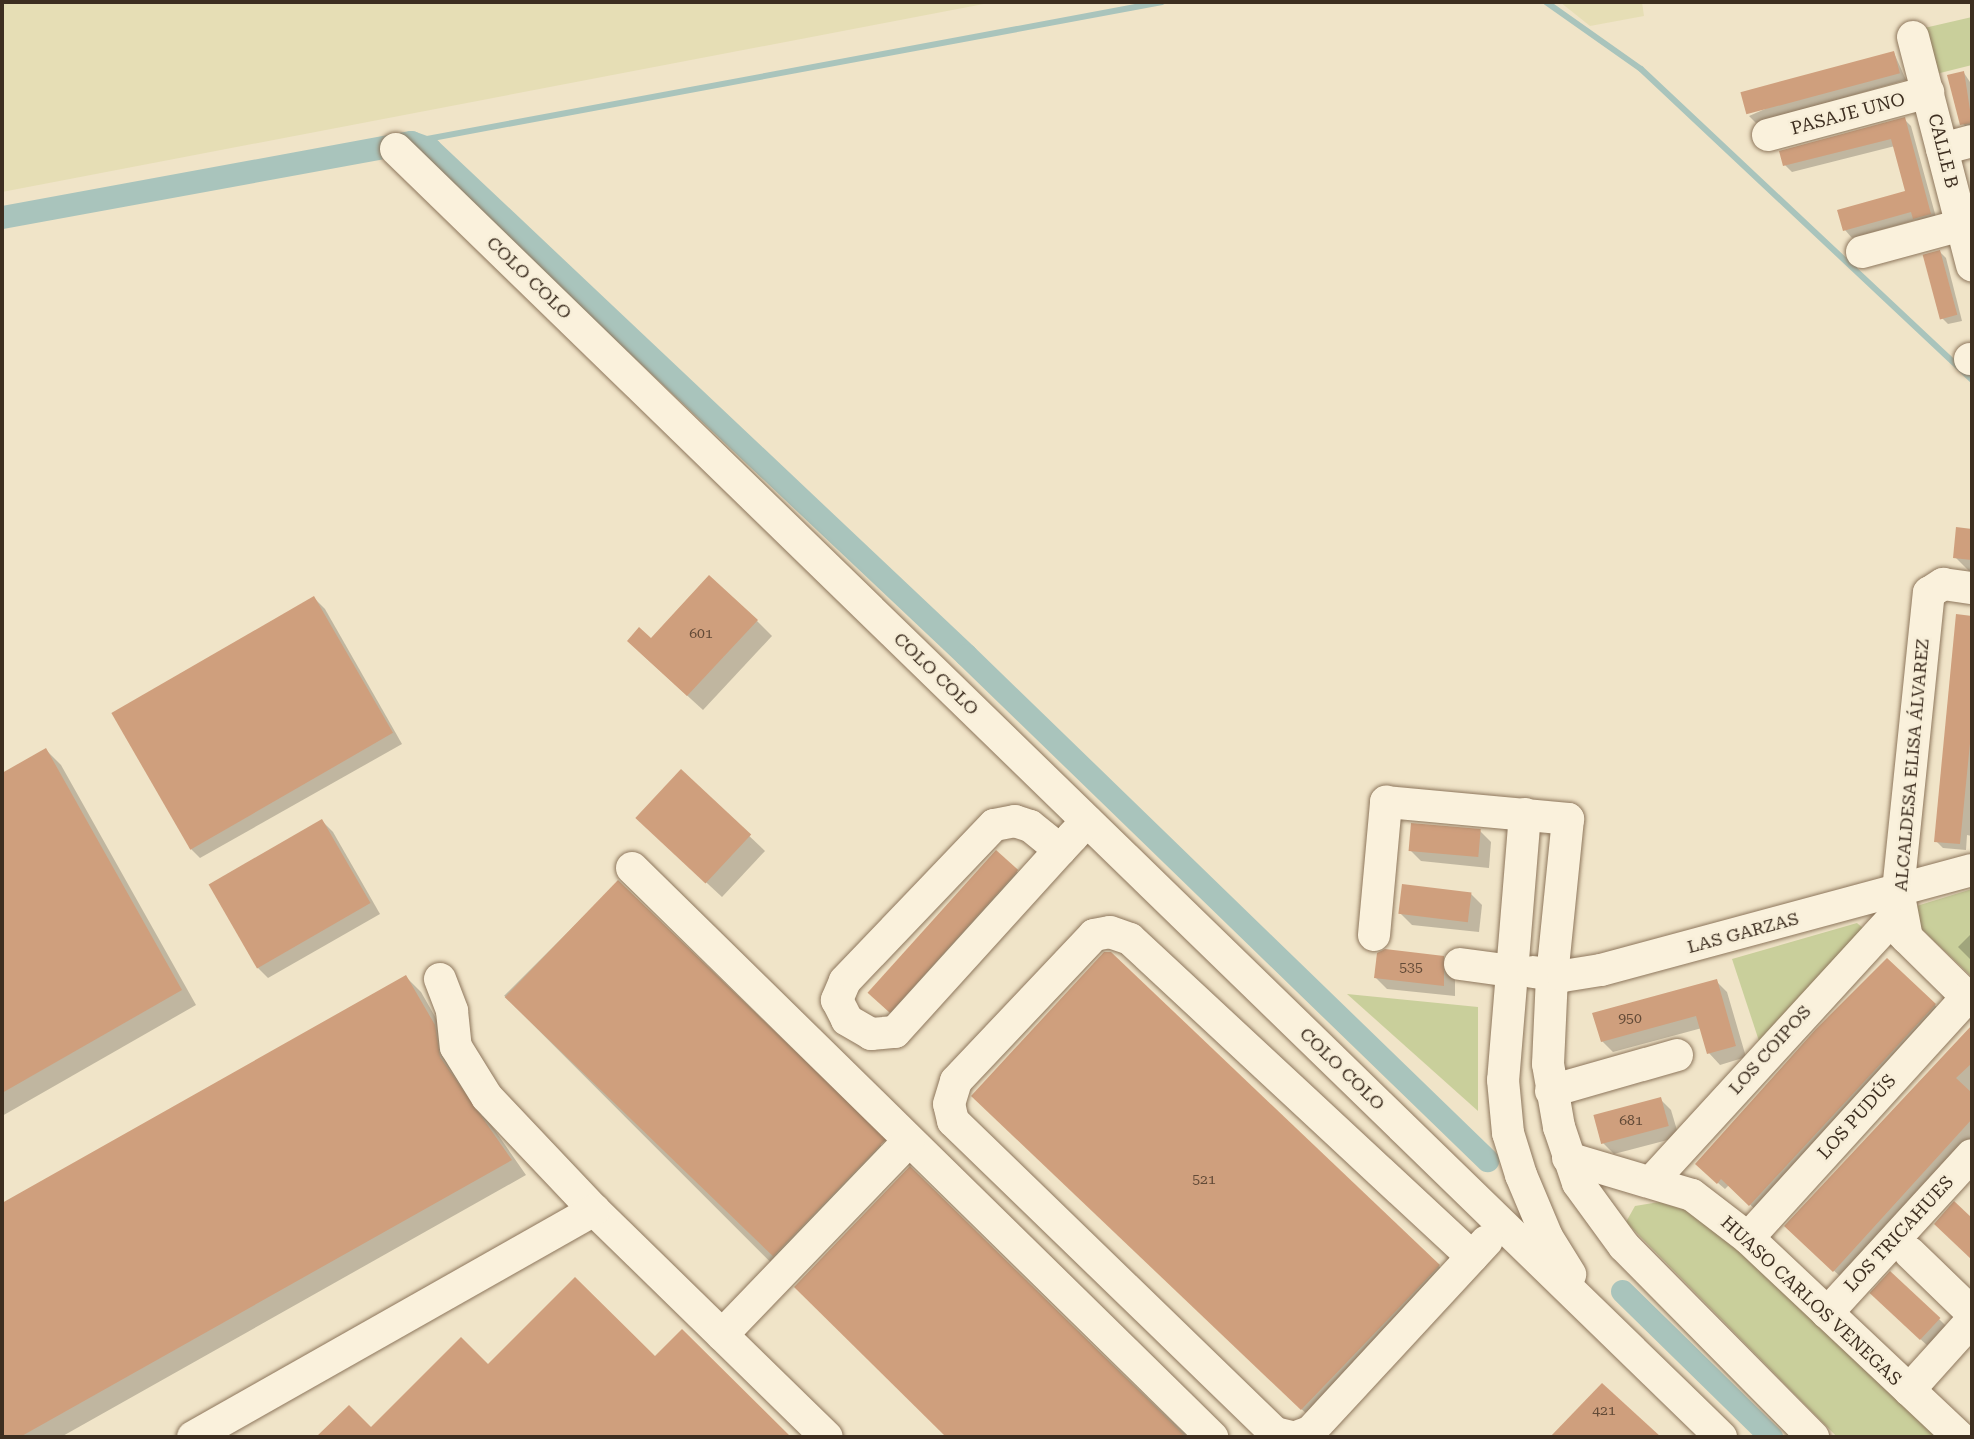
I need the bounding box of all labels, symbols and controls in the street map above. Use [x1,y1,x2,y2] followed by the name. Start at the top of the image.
[1789,88,1907,140] street label: PASAJE UNO
[1923,112,1963,190] street label: CALLE B
[482,232,576,324] street label: COLO COLO
[689,625,713,641] house number: 601
[889,628,983,720] street label: COLO COLO
[1890,638,1934,892] street label: ALCALDESA ELISA ÁLVAREZ
[1685,908,1801,958] street label: LAS GARZAS
[1399,959,1423,975] house number: 535
[1724,1001,1816,1099] street label: LOS COIPOS
[1618,1010,1642,1026] house number: 950
[1295,1023,1389,1115] street label: COLO COLO
[1813,1070,1901,1164] street label: LOS PUDÚS
[1619,1112,1643,1128] house number: 681
[1192,1171,1216,1187] house number: 521
[1840,1172,1958,1296] street label: LOS TRICAHUES
[1716,1212,1906,1390] street label: HUASO CARLOS VENEGAS
[1592,1402,1616,1418] house number: 421

